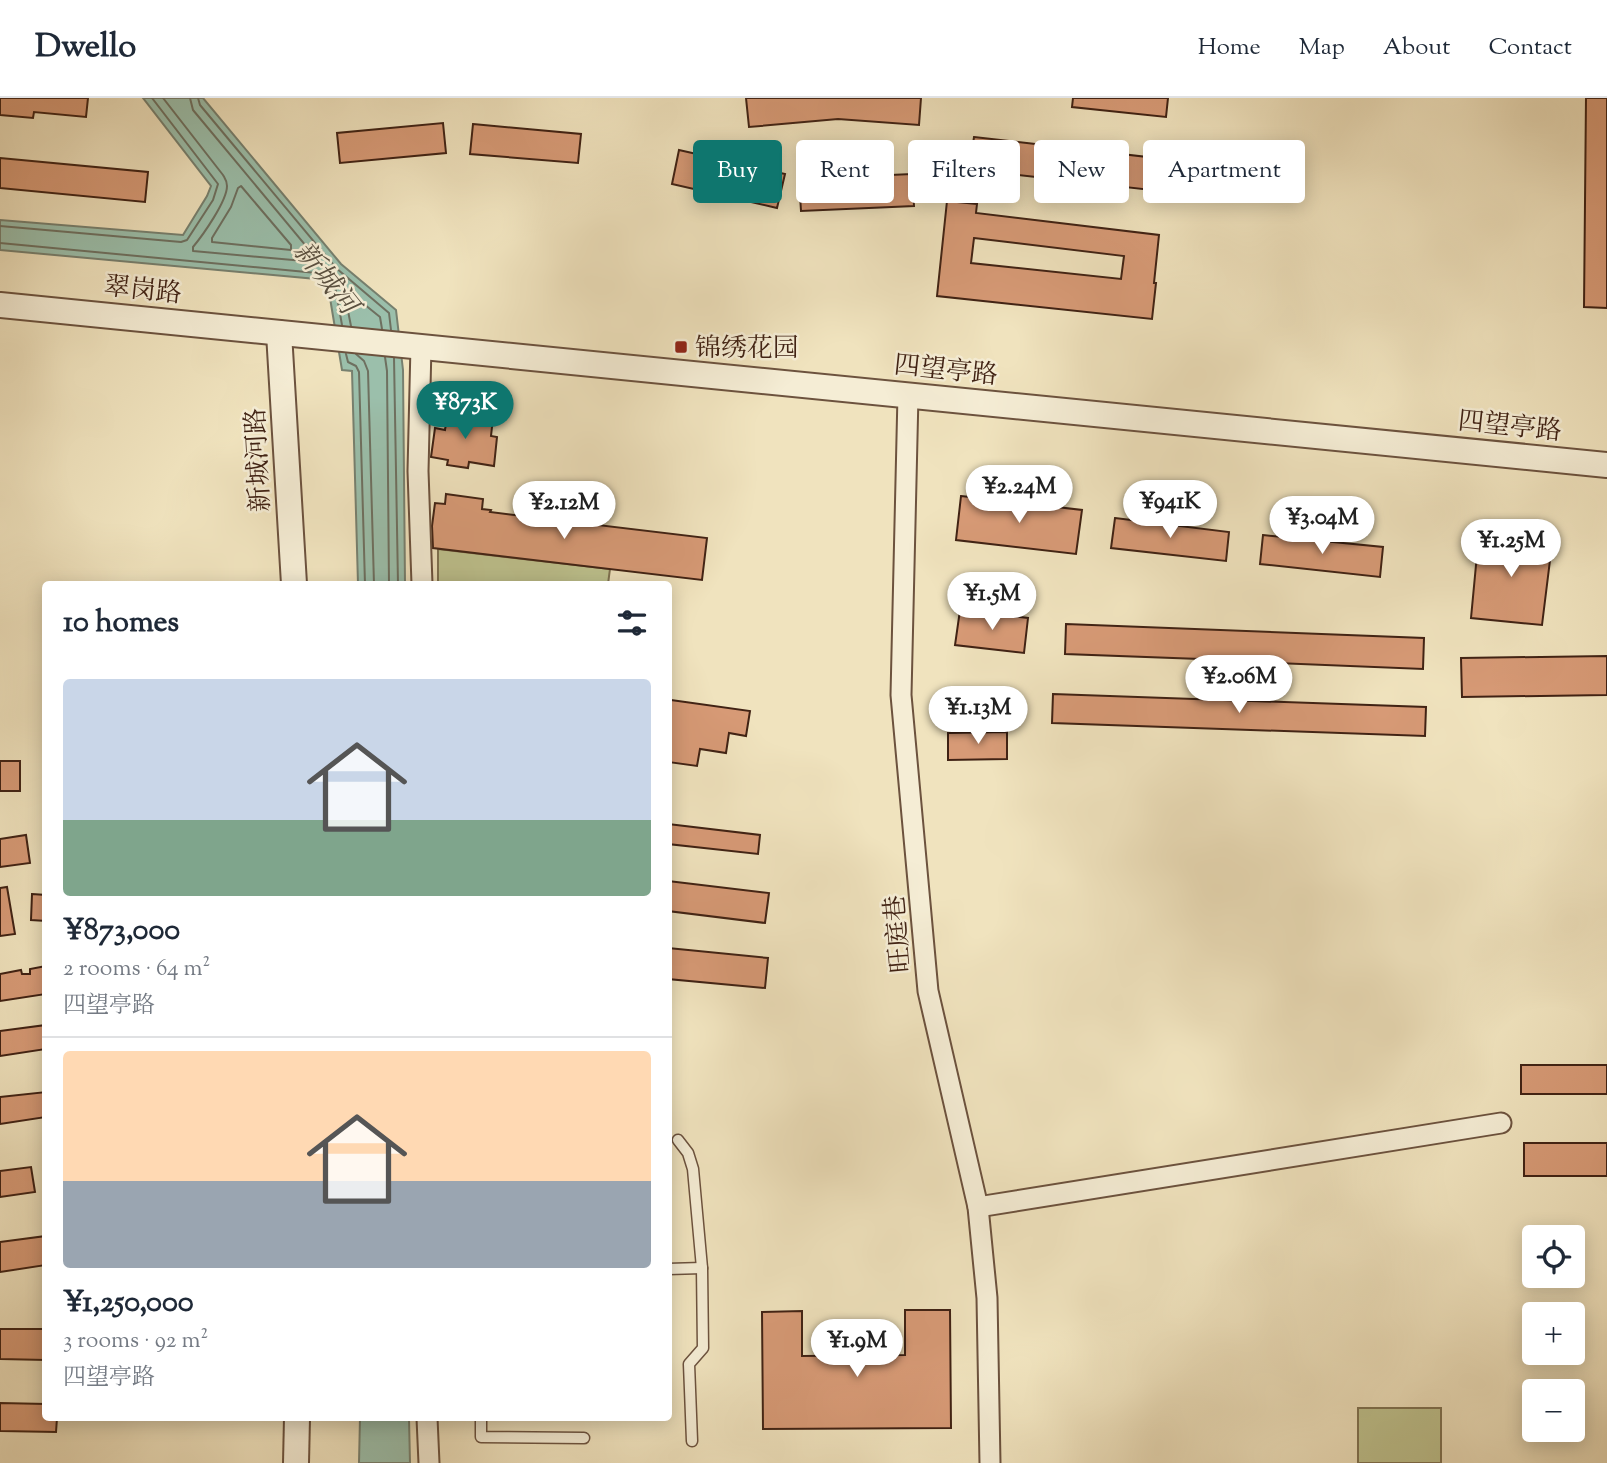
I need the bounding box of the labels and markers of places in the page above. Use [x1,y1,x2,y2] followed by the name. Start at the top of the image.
[695,331,799,368] place label: 锦绣花园
[673,339,689,355] marker: 锦绣花园
[416,382,514,441] pin: ¥873K
[962,466,1076,525] pin: ¥2.24M
[1121,480,1219,540] pin: ¥941K
[507,482,621,541] pin: ¥2.12M
[1265,496,1379,556] pin: ¥3.04M
[1454,519,1568,579] pin: ¥1.25M
[943,573,1041,632] pin: ¥1.5M
[1182,656,1296,715] pin: ¥2.06M
[921,686,1035,746] pin: ¥1.13M
[808,1320,906,1379] pin: ¥1.9M

